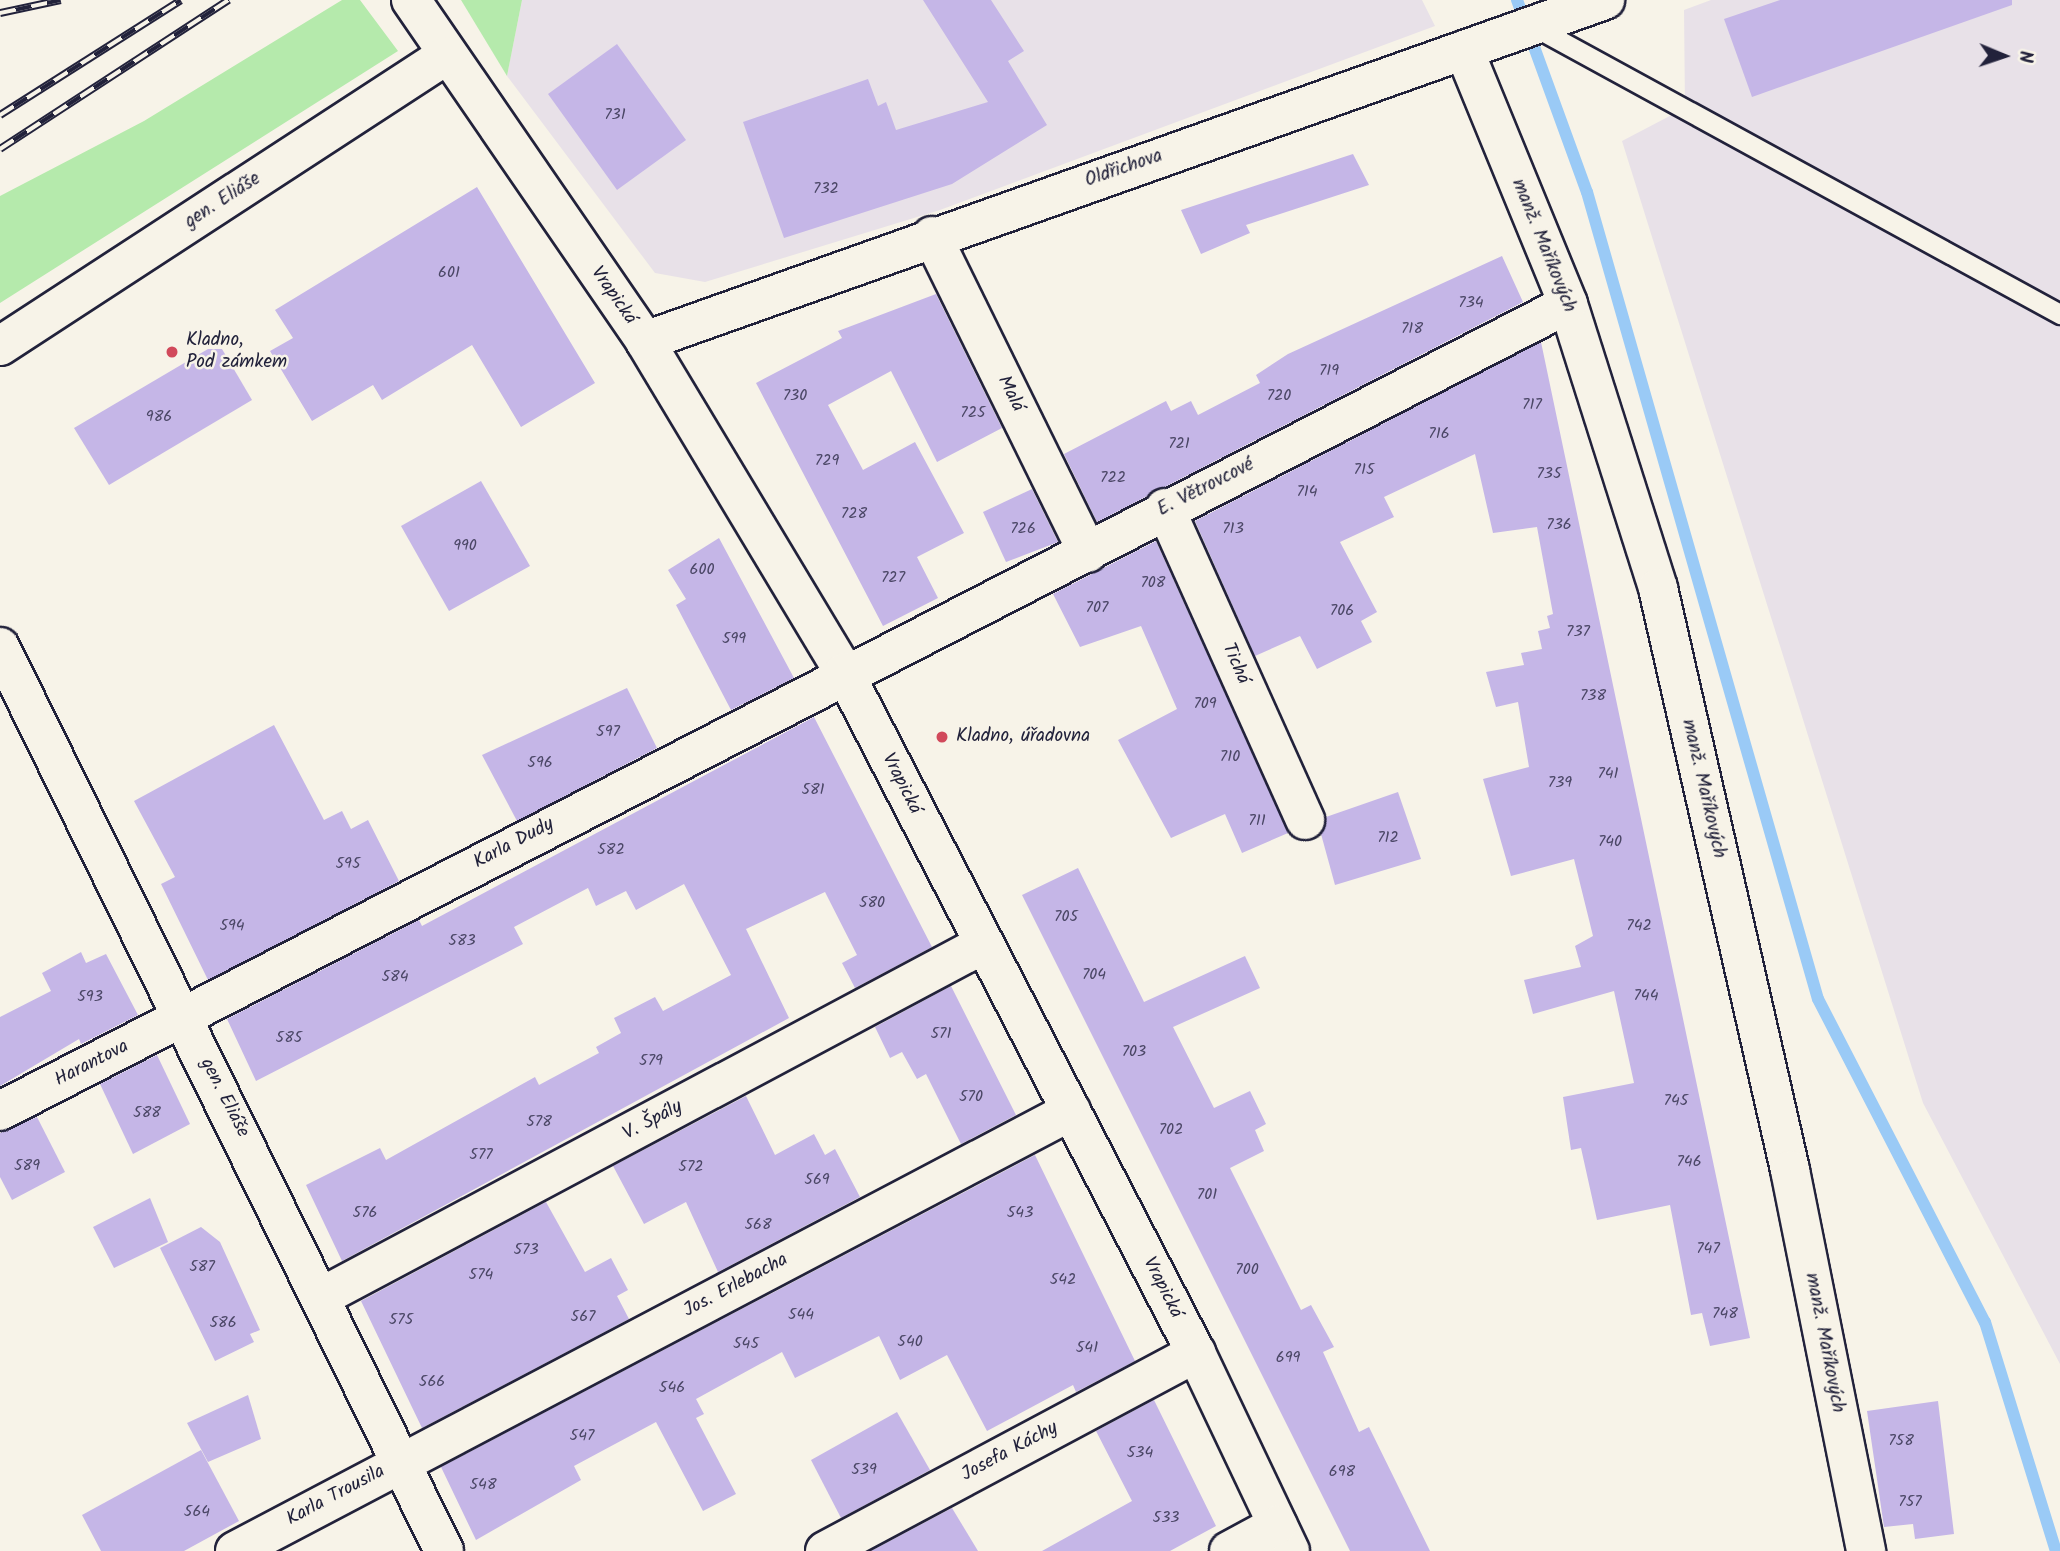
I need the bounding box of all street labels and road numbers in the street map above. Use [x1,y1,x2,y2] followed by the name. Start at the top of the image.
[1082,145,1166,193] street label: Oldřichova
[181,168,265,234] street label: gen. Eliáše
[1506,176,1580,316] street label: manž. Maříkových
[585,263,641,329] street label: Vrapická
[992,372,1028,416] street label: Malá
[1154,454,1258,522] street label: E. Větrovcové
[1216,640,1254,688] street label: Tichá
[1676,717,1730,861] street label: manž. Maříkových
[876,750,926,818] street label: Vrapická
[470,813,558,875] street label: Karla Dudy
[51,1036,133,1092] street label: Harantova
[194,1055,254,1141] street label: gen. Eliáše
[619,1096,687,1146] street label: V. Špály
[680,1249,792,1323] street label: Jos. Erlebacha
[1137,1254,1187,1322] street label: Vrapická
[1799,1271,1849,1415] street label: manž. Maříkových
[958,1417,1062,1487] street label: Josefa Káchy
[283,1461,389,1531] street label: Karla Trousila

